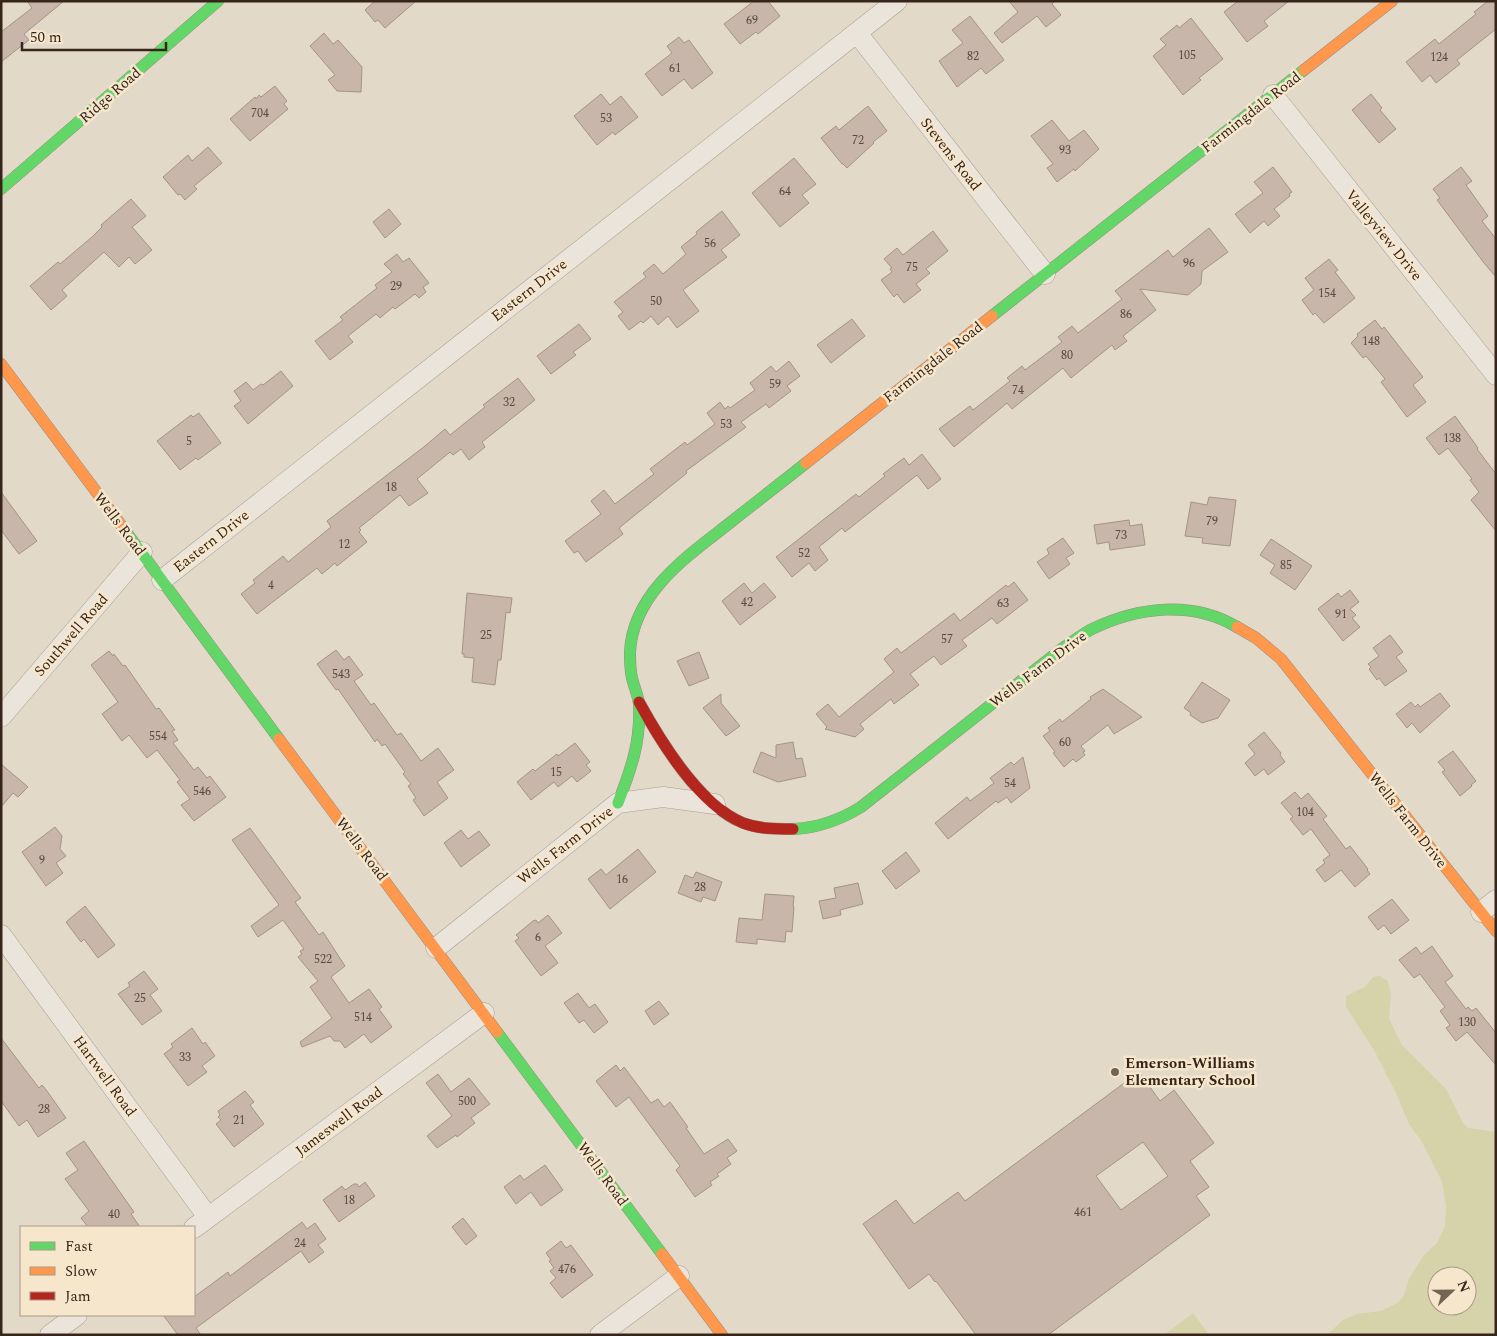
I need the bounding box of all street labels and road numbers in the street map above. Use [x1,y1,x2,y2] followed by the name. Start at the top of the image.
[74,62,146,129] street label: Ridge Road
[1196,66,1306,159] street label: Farmingdale Road
[914,113,987,196] street label: Stevens Road
[1339,185,1428,286] street label: Valleyview Drive
[486,253,572,328] street label: Eastern Drive
[878,316,988,409] street label: Farmingdale Road
[88,488,151,561] street label: Wells Road
[168,504,254,579] street label: Eastern Drive
[29,589,114,682] street label: Southwell Road
[985,625,1092,714] street label: Wells Farm Drive
[1363,767,1452,873] street label: Wells Farm Drive
[512,801,618,890] street label: Wells Farm Drive
[330,813,393,886] street label: Wells Road
[67,1031,142,1122] street label: Hartwell Road
[291,1081,388,1162] street label: Jameswell Road
[571,1137,634,1211] street label: Wells Road

